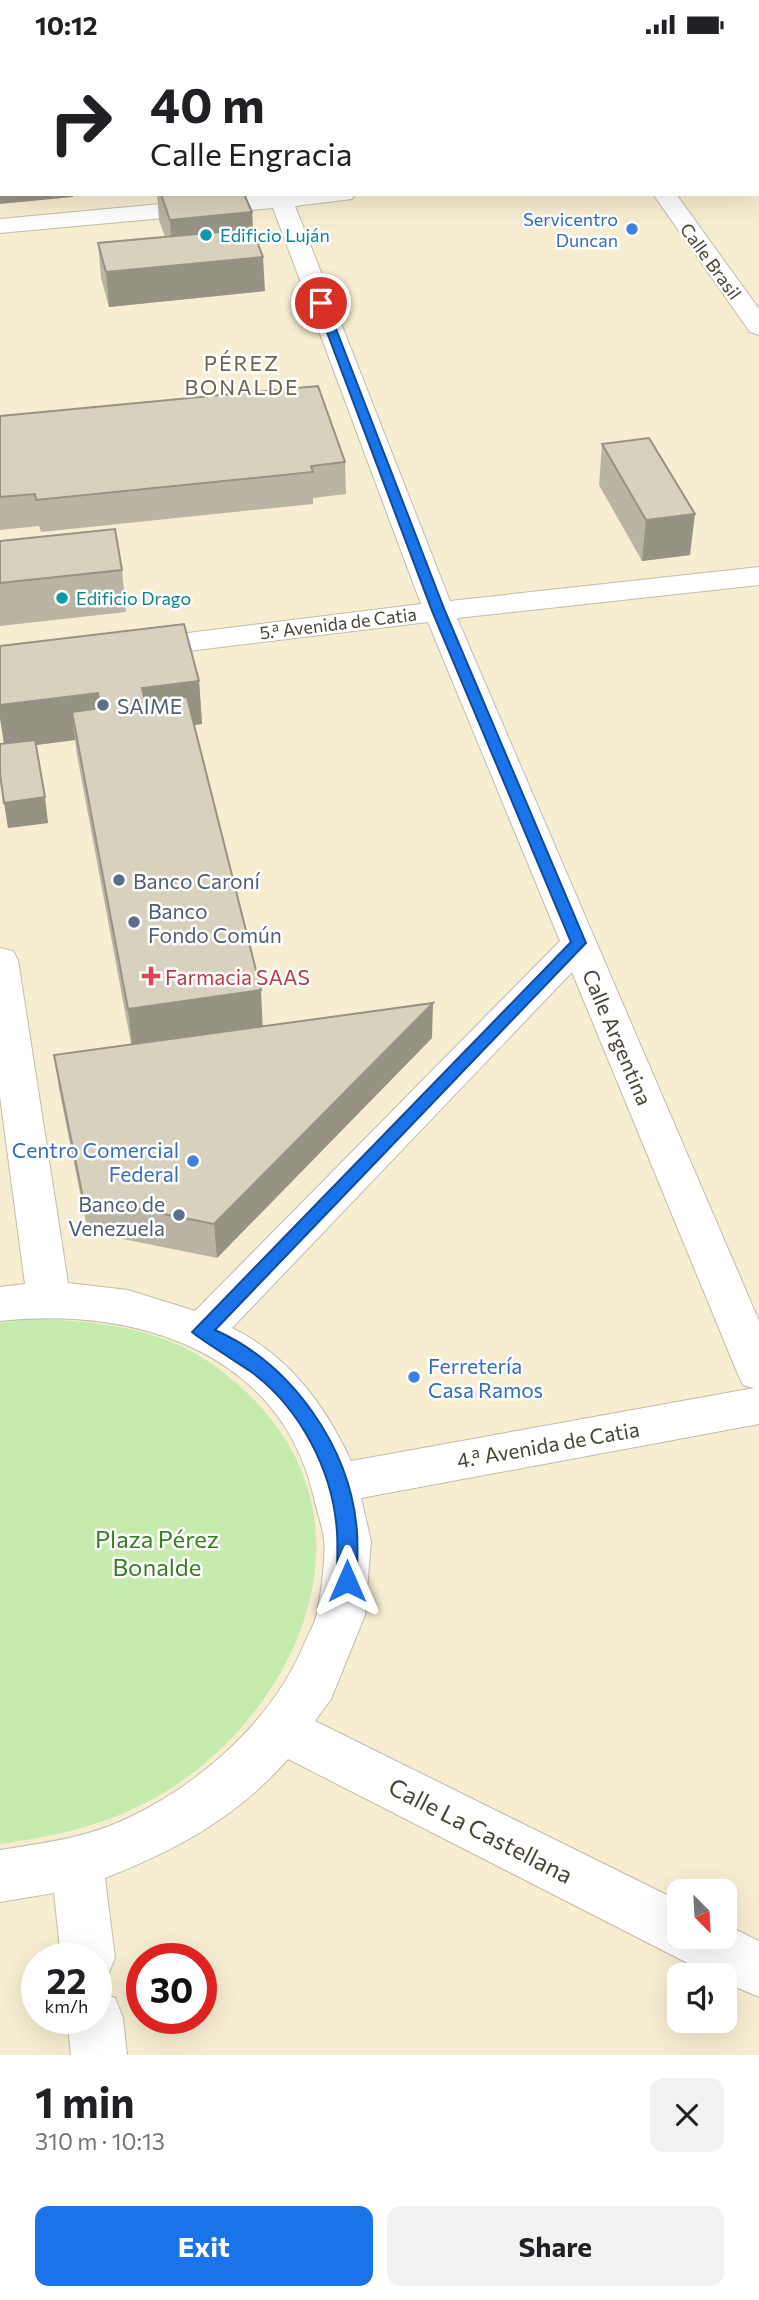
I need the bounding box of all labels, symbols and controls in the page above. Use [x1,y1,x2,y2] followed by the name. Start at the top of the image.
[35,9,97,40] text: 10:12
[150,73,265,133] text: 40 m
[35,77,126,168] icon: right
[150,133,353,173] text: Calle Engracia
[523,208,618,251] place label: Servicentro Duncan
[676,218,746,304] street label: Calle Brasil
[624,221,640,237] marker: Servicentro Duncan
[220,224,330,246] place label: Edificio Luján
[198,227,214,243] marker: Edificio Luján
[291,273,351,333] pin
[302,284,340,322] icon: arrive
[185,350,300,399] district label: PÉREZ BONALDE
[76,587,191,609] place label: Edificio Drago
[54,590,70,606] marker: Edificio Drago
[258,602,418,644] street label: 5.ª Avenida de Catia
[117,693,182,718] place label: SAIME
[95,697,111,713] marker: SAIME
[133,868,260,893] place label: Banco Caroní
[111,872,127,888] marker: Banco Caroní
[148,898,282,947] place label: Banco Fondo Común
[126,914,142,930] marker: Banco Fondo Común
[165,964,310,989] place label: Farmacia SAAS
[578,965,658,1109] street label: Calle Argentina
[143,968,159,984] marker: Farmacia SAAS
[12,1137,179,1186] place label: Centro Comercial Federal
[185,1153,201,1169] marker: Centro Comercial Federal
[68,1191,165,1240] place label: Banco de Venezuela
[171,1207,187,1223] marker: Banco de Venezuela
[428,1353,543,1402] place label: Ferretería Casa Ramos
[406,1369,422,1385] marker: Ferretería Casa Ramos
[455,1416,641,1472] street label: 4.ª Avenida de Catia
[95,1524,219,1581] park label: Plaza Pérez Bonalde
[310,1544,384,1618] position arrow
[384,1771,578,1889] street label: Calle La Castellana
[667,1879,737,1949] north arrow
[667,1879,737,2033] map controls
[126,1943,217,2034] speed limit sign: 30
[47,1958,86,2001] text: 22
[667,1963,737,2033] button: sound
[45,1995,88,2017] text: km/h
[35,2075,135,2127] text: 1 min
[650,2078,724,2152] button: close
[35,2127,165,2155] text: 310 m · 10:13
[35,2206,373,2286] button: Exit
[387,2206,724,2286] button: Share

